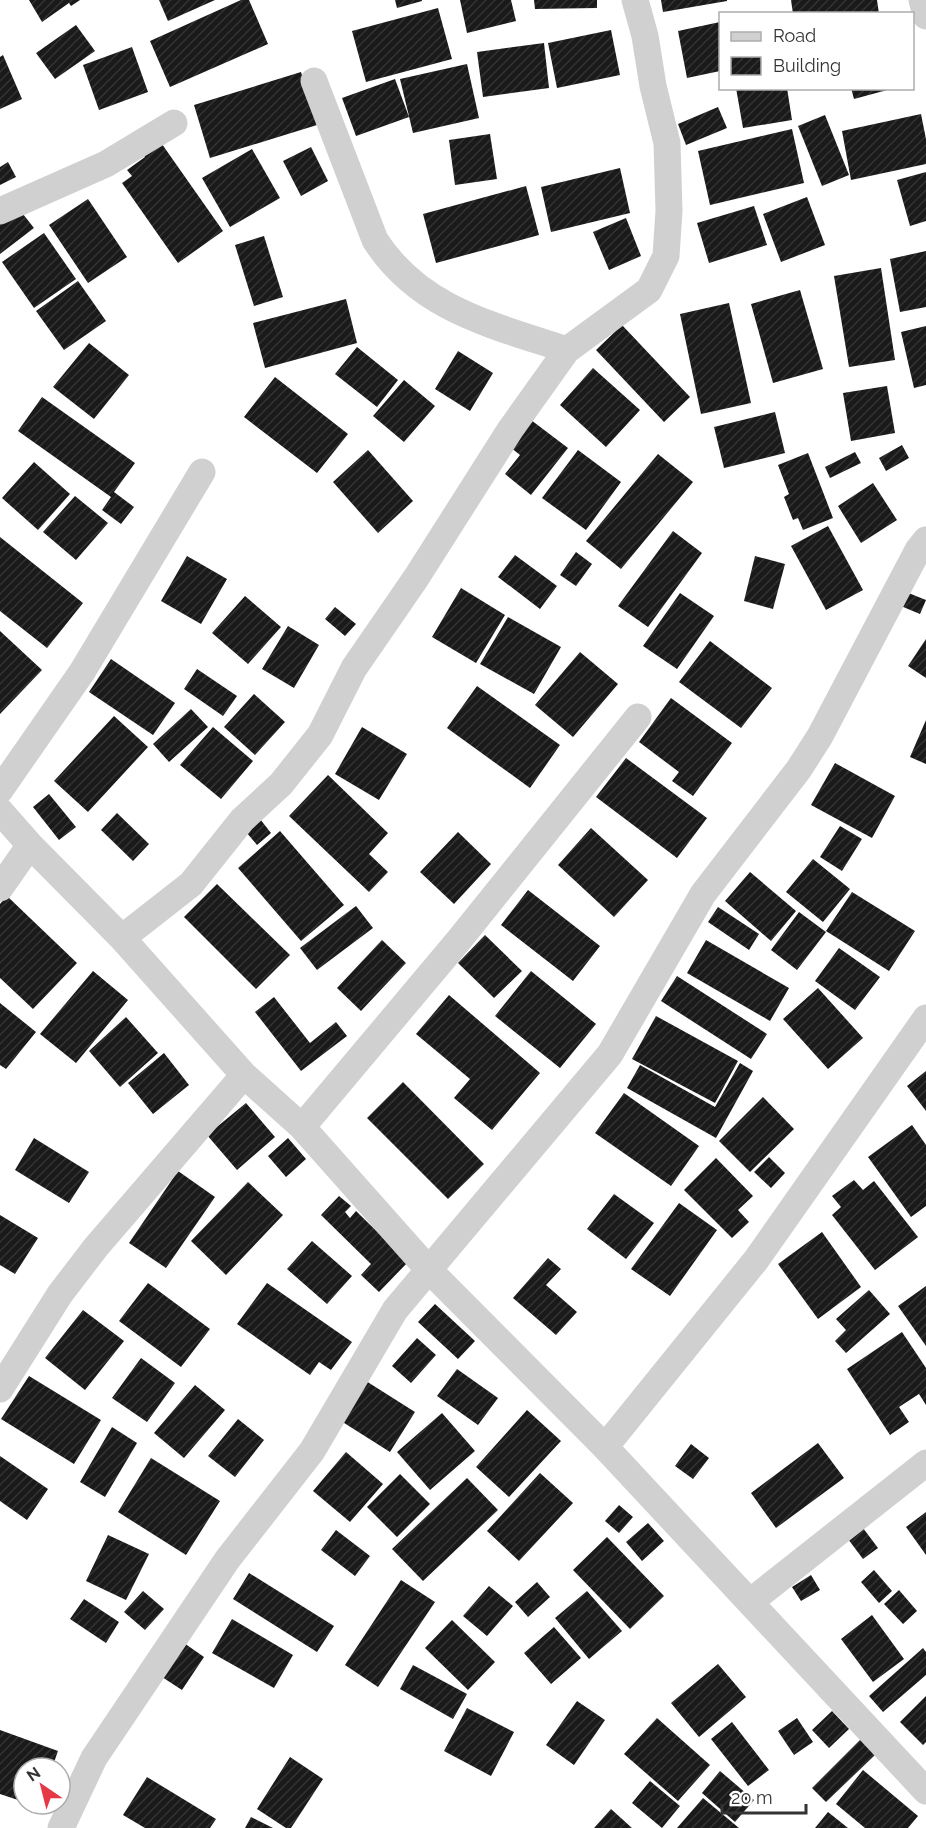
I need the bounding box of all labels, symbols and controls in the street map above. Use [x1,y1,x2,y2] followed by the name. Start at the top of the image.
[719,12,914,90] legend
[773,25,816,46] text: Road
[773,55,841,76] text: Building
[12,1756,72,1816] north arrow
[23,1763,44,1785] text: N
[722,1777,806,1815] scale bar
[731,1787,773,1808] text: 20 m

